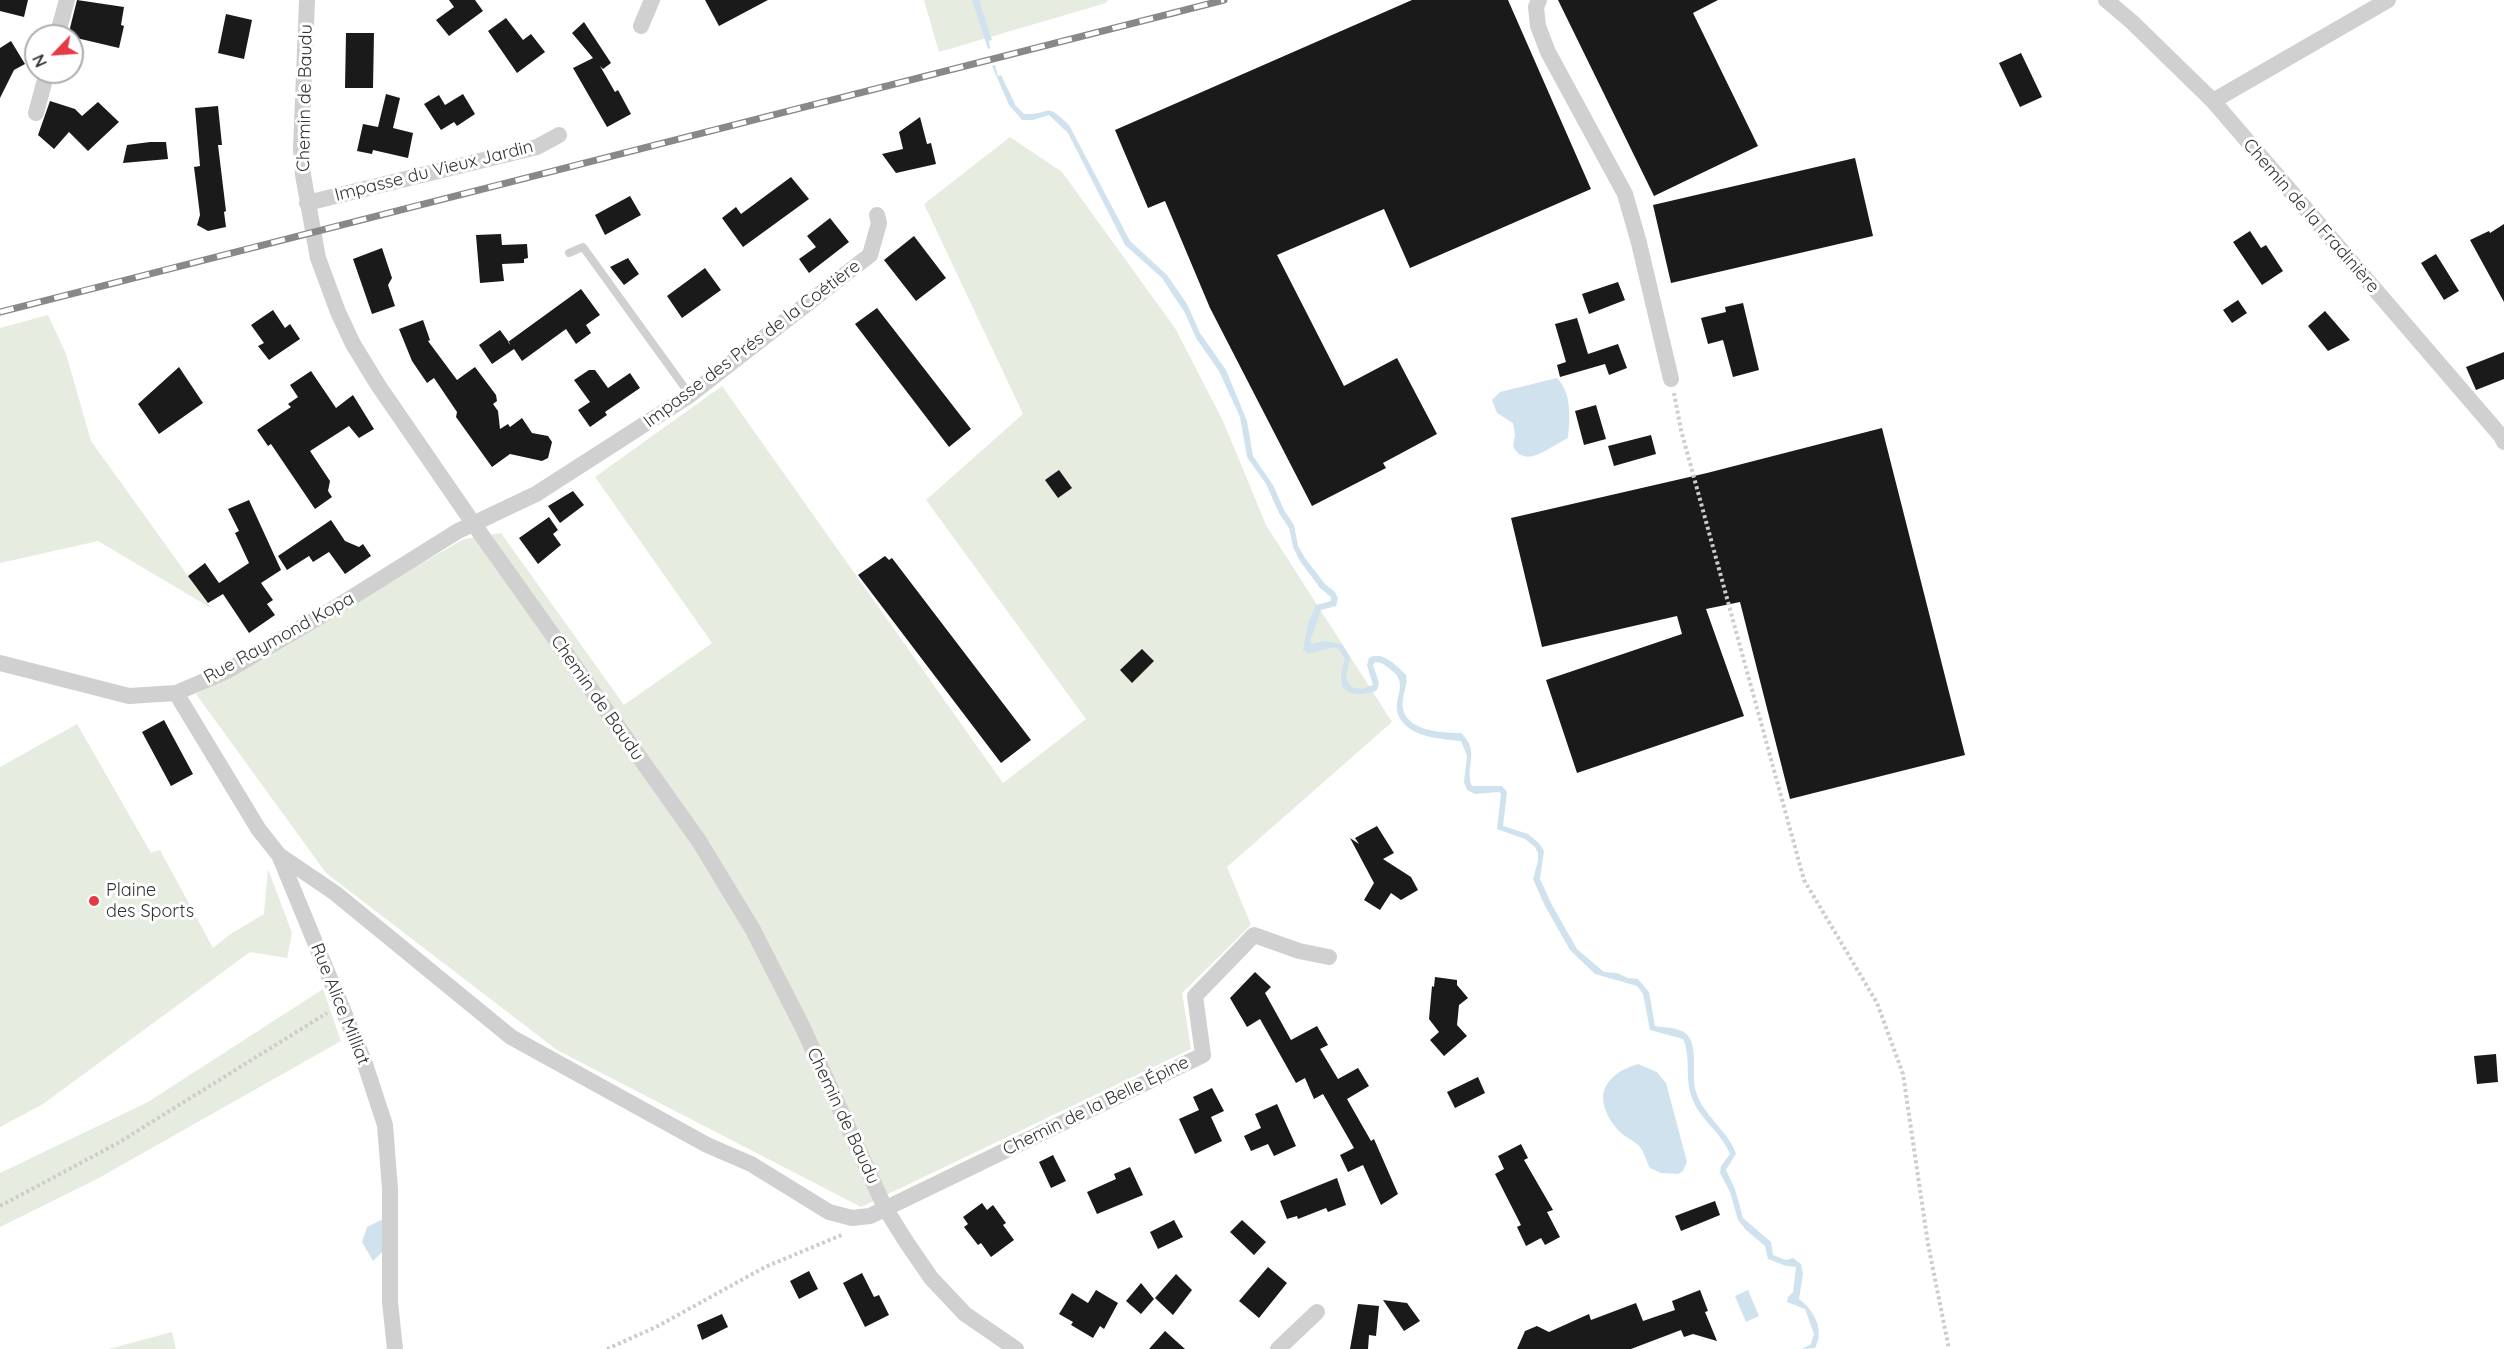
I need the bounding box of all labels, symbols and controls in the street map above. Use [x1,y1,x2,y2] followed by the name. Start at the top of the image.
[24,24,84,84] north arrow
[293,24,317,172] street label: Chemin de Baudu
[28,51,51,70] text: N
[2238,134,2384,298] street label: Chemin de la Fradinière
[333,136,535,206] street label: Impasse du Vieux Jardin
[639,255,865,433] street label: Impasse des Prés de la Coétière
[200,588,358,688] street label: Rue Raymond Kopa
[546,631,648,765] street label: Chemin de Baudu
[106,880,194,922] place label: Plaine des Sports
[87,894,101,908] marker: Plaine des Sports
[306,940,374,1068] street label: Rue Alice Milliat
[802,1044,884,1188] street label: Chemin de Baudu
[999,1052,1193,1160] street label: Chemin de la Belle Épine

